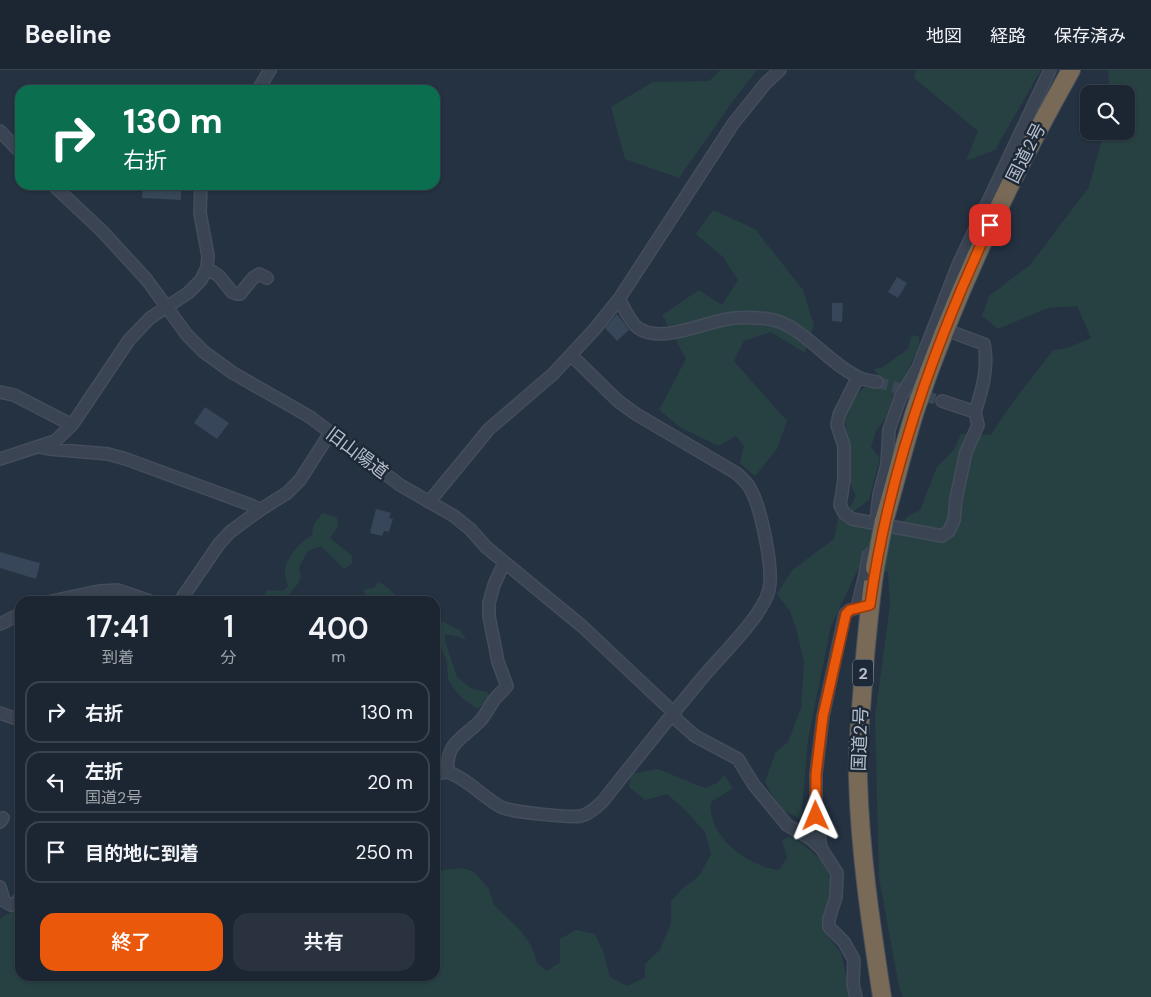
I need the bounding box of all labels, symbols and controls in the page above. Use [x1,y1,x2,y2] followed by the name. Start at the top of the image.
[25,19,111,50] text: Beeline
[926,24,962,48] text: 地図
[990,24,1026,48] text: 経路
[1054,24,1126,48] text: 保存済み
[1080,85,1135,140] map controls
[1080,85,1135,140] button: search
[123,98,223,144] text: 130 m
[40,105,105,170] icon: right
[1001,119,1051,187] street label: 国道2号
[123,146,167,175] text: 右折
[969,204,1011,246] pin
[976,211,1004,239] icon: arrive
[321,422,393,484] street label: 旧山陽道
[86,607,149,646] text: 17:41
[223,607,234,646] text: 1
[308,609,369,648] text: 400
[331,646,345,667] text: m
[102,647,134,668] text: 到着
[221,647,237,668] text: 分
[853,660,873,686] road number: 2
[42,698,70,726] icon: right
[361,700,413,725] text: 130 m
[85,701,123,726] text: 右折
[847,706,873,772] street label: 国道2号
[85,759,123,784] text: 左折
[42,768,70,796] icon: left
[367,770,413,795] text: 20 m
[85,787,142,808] text: 国道2号
[789,789,841,841] position arrow
[42,838,70,866] icon: arrive
[355,840,413,865] text: 250 m
[85,841,199,866] text: 目的地に到着
[40,913,223,971] button: 終了
[233,913,415,971] button: 共有

